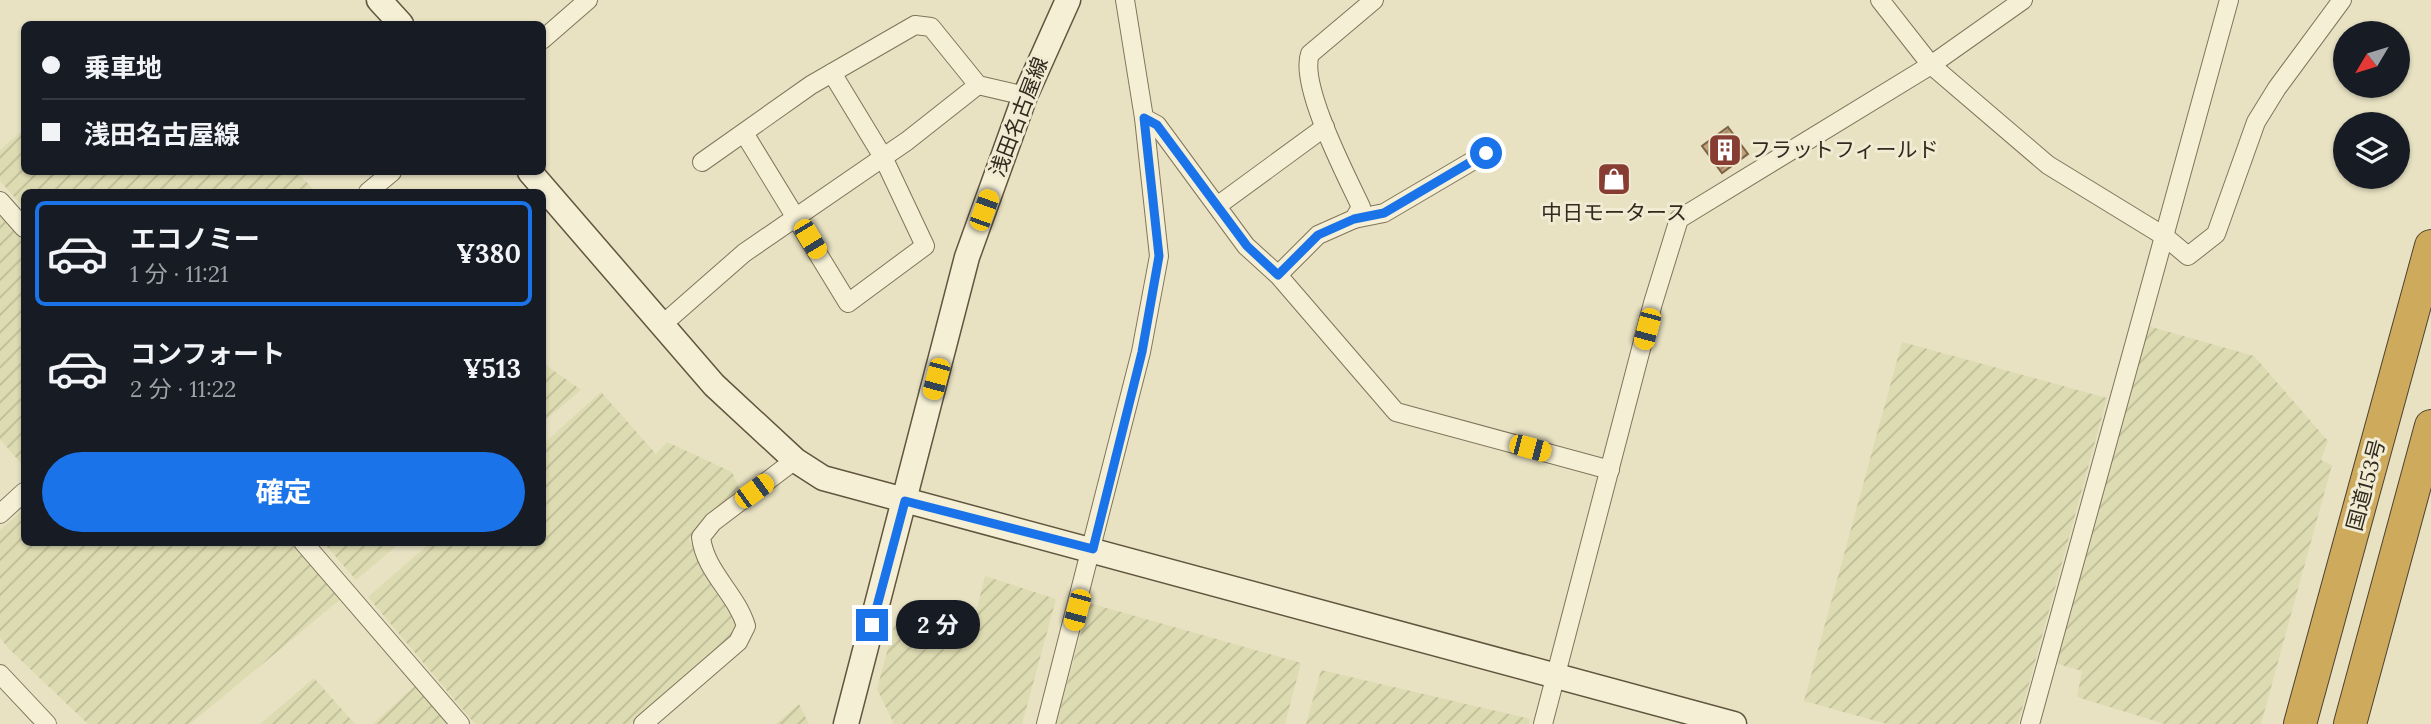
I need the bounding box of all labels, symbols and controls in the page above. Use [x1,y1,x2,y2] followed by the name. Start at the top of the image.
[2333,21,2410,98] north arrow
[2333,21,2410,189] map controls
[84,51,162,84] text: 乗車地
[983,53,1054,180] street label: 浅田名古屋線
[2333,112,2410,189] button: layers
[84,118,240,151] text: 浅田名古屋線
[1706,131,1744,169] building icon: フラットフィールド
[1750,136,1939,163] place label: フラットフィールド
[1470,137,1502,169] route start
[1595,160,1633,198] shop icon: 中日モータース
[967,187,1002,233] car
[1541,199,1687,226] place label: 中日モータース
[791,216,830,262] car
[46,222,109,285] icon: car
[130,222,260,255] text: エコノミー
[456,237,521,270] text: ¥380
[130,259,229,288] text: 1 分 · 11:21
[1632,306,1663,352] car
[46,337,109,400] icon: car
[130,337,285,370] text: コンフォート
[463,352,521,385] text: ¥513
[921,356,952,402] car
[130,374,236,403] text: 2 分 · 11:22
[1507,432,1554,464] car
[2340,436,2391,534] street label: 国道153号
[42,452,525,532] button: 確定
[731,470,778,512] car
[1062,587,1093,633] car
[896,600,980,650] callout: 2 分
[856,609,888,641] route end
[917,610,959,639] text: 2 分

